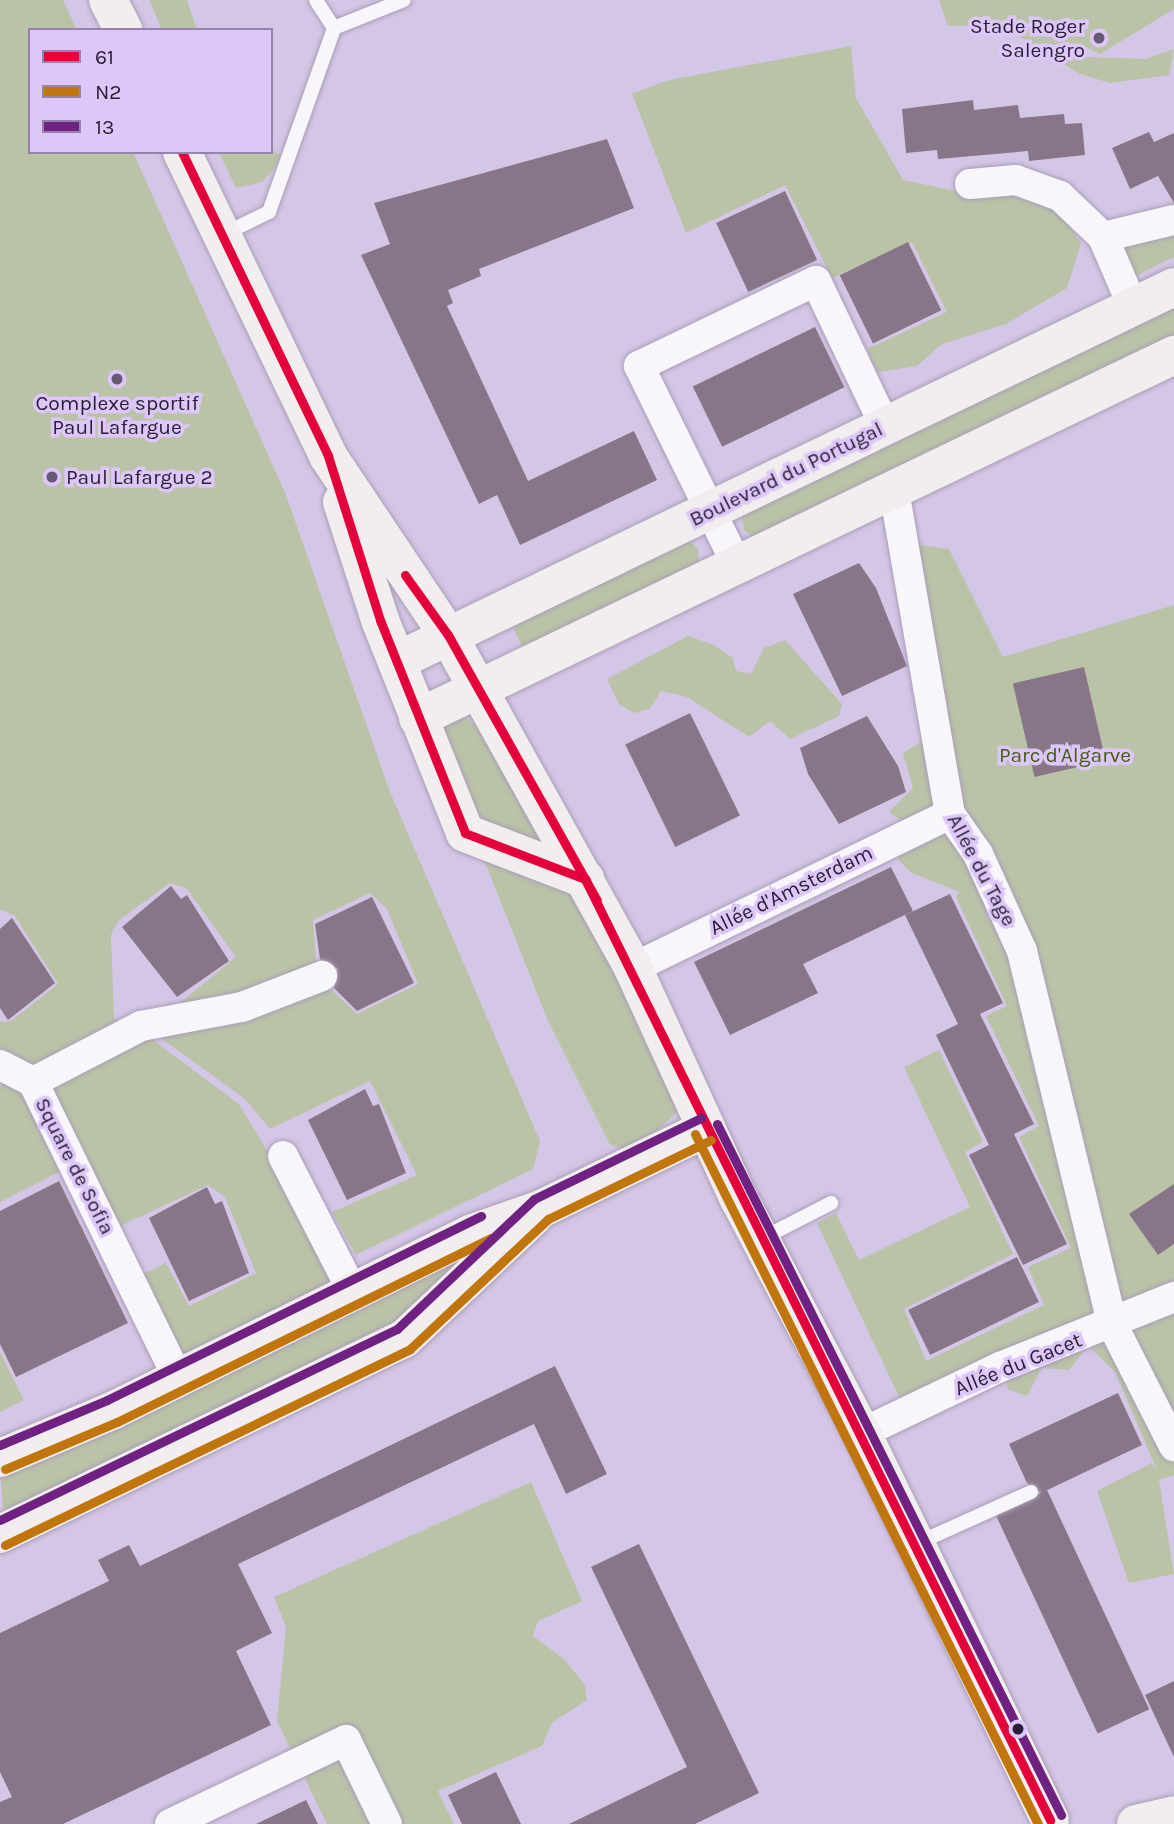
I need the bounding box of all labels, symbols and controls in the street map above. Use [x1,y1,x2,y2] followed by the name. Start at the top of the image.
[970,13,1085,63] place label: Stade Roger Salengro
[28,28,273,154] legend
[1091,30,1107,46] marker: Stade Roger Salengro
[95,45,114,69] text: 61
[95,80,122,104] text: N2
[95,115,114,139] text: 13
[109,371,125,387] marker: Complexe sportif Paul Lafargue
[35,390,199,440] place label: Complexe sportif Paul Lafargue
[685,416,887,532] street label: Boulevard du Portugal
[66,464,213,490] place label: Paul Lafargue 2
[44,469,60,485] marker: Paul Lafargue 2
[999,742,1131,768] park label: Parc d'Algarve
[942,810,1022,930] street label: Allée du Tage
[705,840,877,940] street label: Allée d'Amsterdam
[30,1093,120,1239] street label: Square de Sofia
[951,1327,1085,1401] street label: Allée du Gacet
[1011,1722,1025,1736] unlabelled marker

